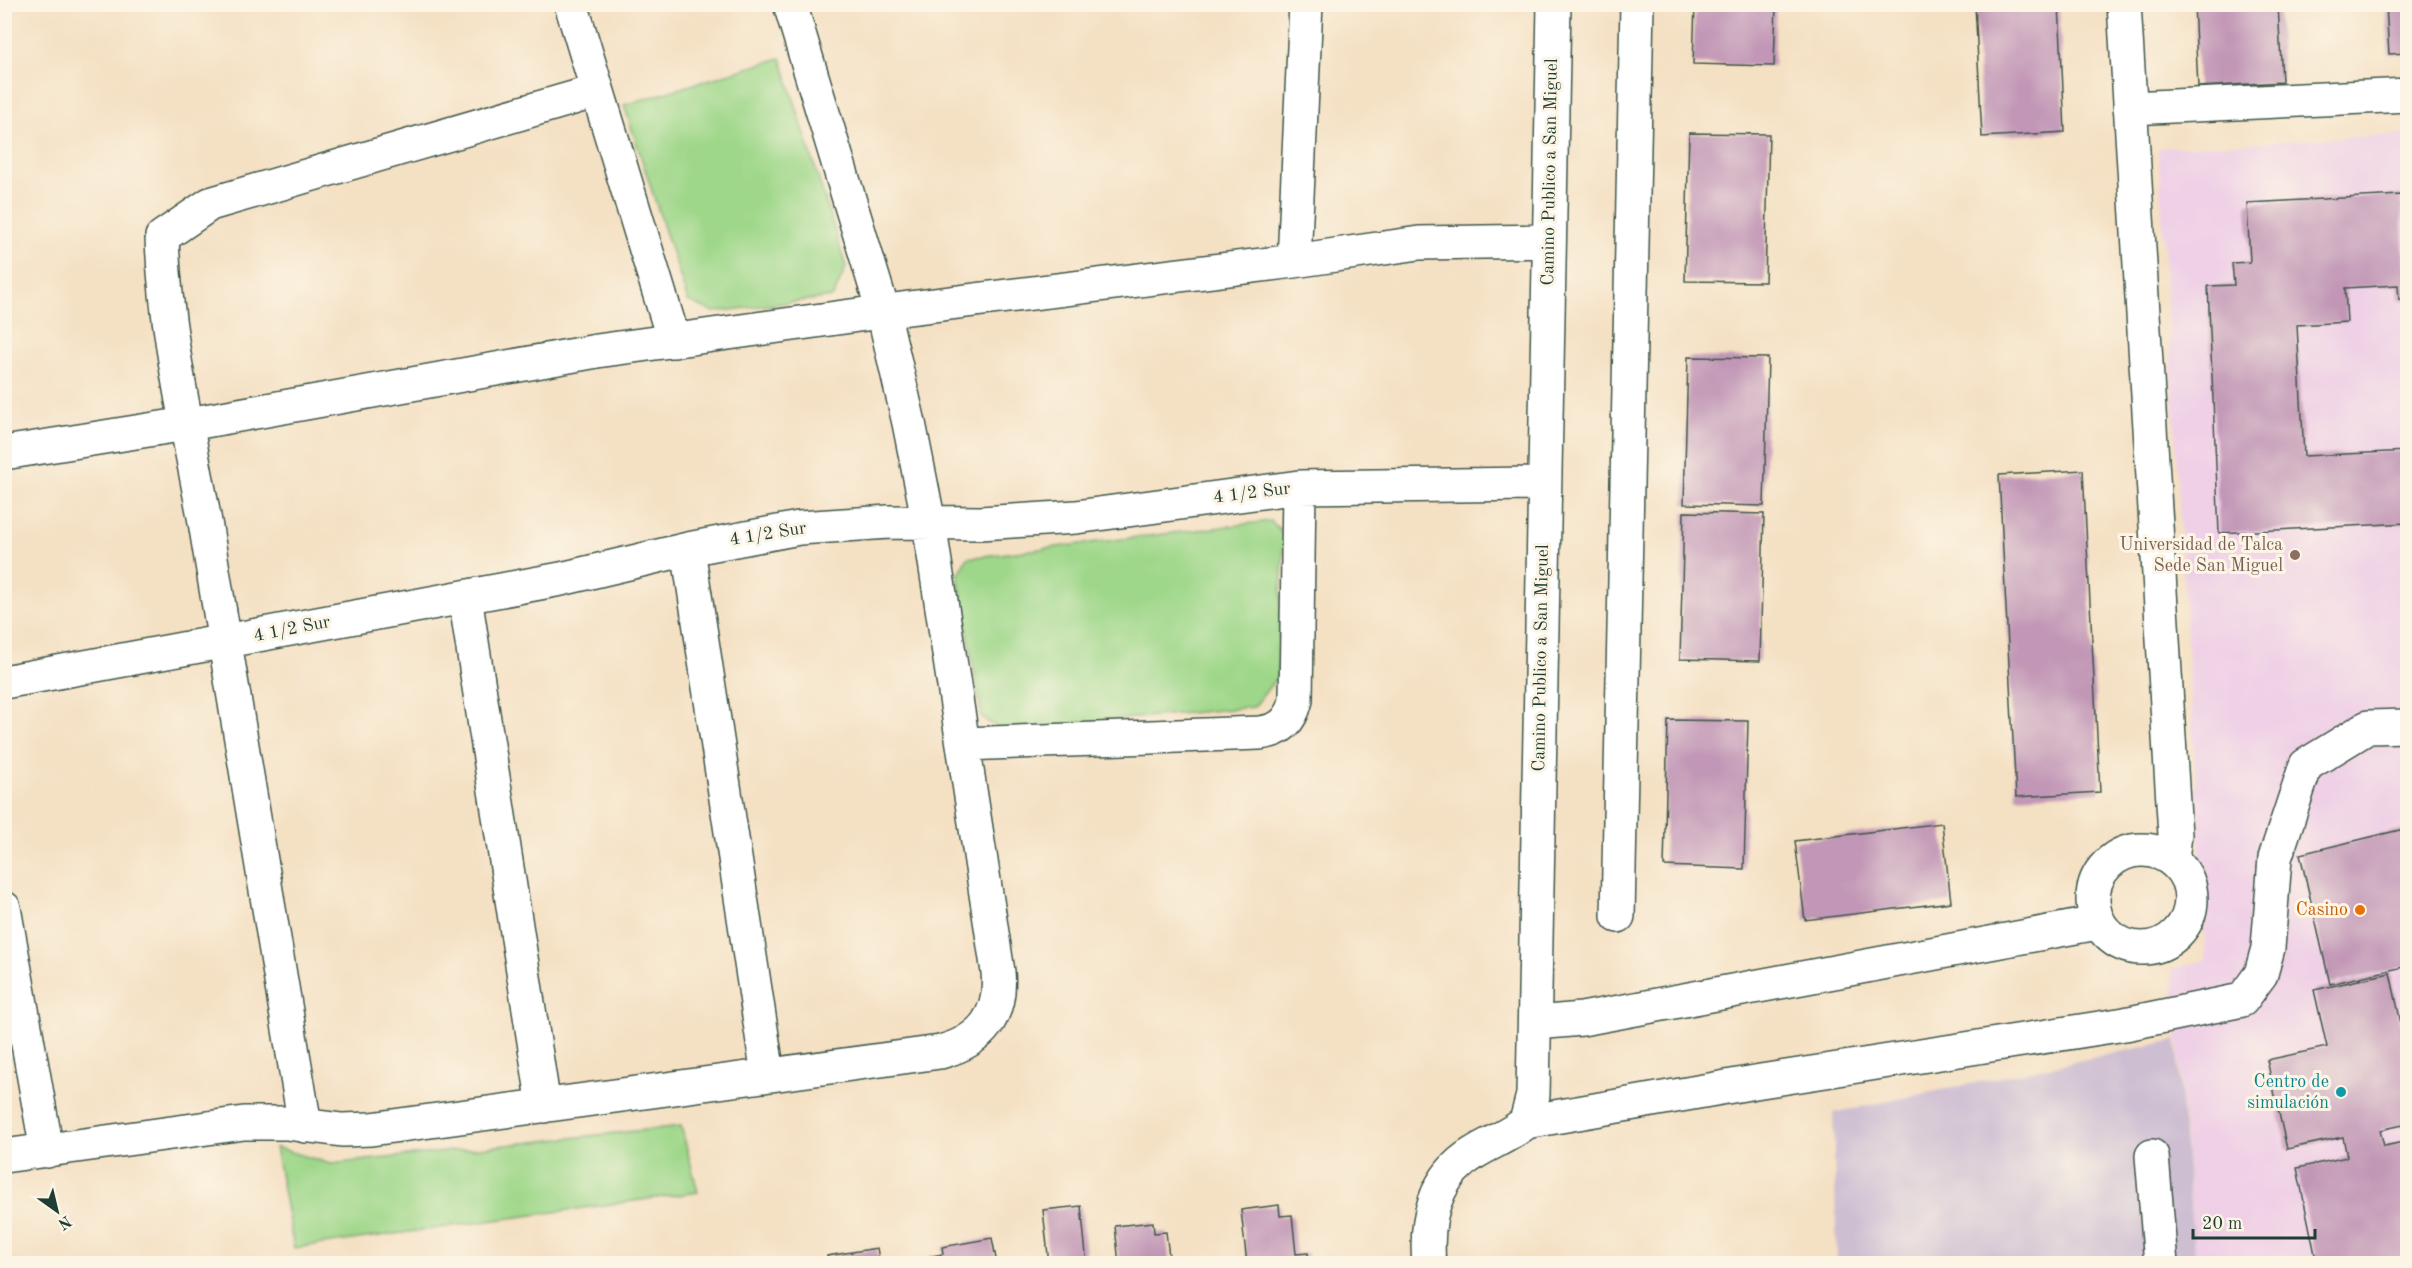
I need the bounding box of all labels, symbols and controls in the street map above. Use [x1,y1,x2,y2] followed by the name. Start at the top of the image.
[1539,58,1561,286] street label: Camino Publico a San Miguel
[1212,479,1292,507] street label: 4 1/2 Sur
[728,519,808,549] street label: 4 1/2 Sur
[2120,536,2283,575] place label: Universidad de Talca Sede San Miguel
[1530,544,1552,772] street label: Camino Publico a San Miguel
[2288,548,2302,562] marker: Universidad de Talca Sede San Miguel
[252,613,332,645] street label: 4 1/2 Sur
[2296,901,2348,919] place label: Casino
[2353,903,2367,917] marker: Casino
[2247,1073,2329,1112] place label: Centro de simulación
[2334,1085,2348,1099] marker: Centro de simulación
[27,1181,87,1241] north arrow
[2193,1202,2314,1240] scale bar
[54,1212,74,1232] text: N
[2202,1215,2242,1233] text: 20 m

